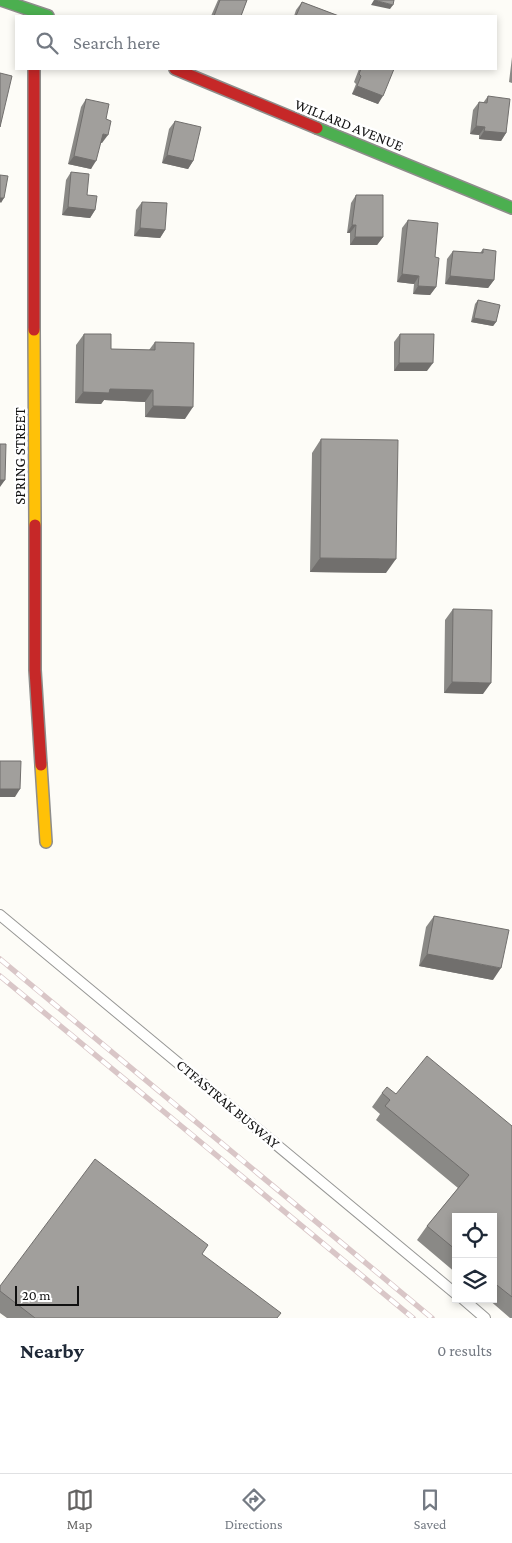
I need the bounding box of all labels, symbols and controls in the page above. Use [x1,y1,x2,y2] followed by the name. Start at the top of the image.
[15,15,497,70] search box
[33,29,61,57] icon: search
[73,32,160,53] text: Search here
[292,96,406,154] street label: WILLARD AVENUE
[12,407,28,505] street label: SPRING STREET
[173,1056,283,1152] street label: CTFASTRAK BUSWAY
[452,1213,497,1303] map controls
[452,1213,497,1258] button: locate
[452,1258,497,1303] button: layers
[15,1283,79,1306] scale bar
[22,1287,50,1303] text: 20 m
[20,1339,84,1363] text: Nearby
[437,1342,492,1359] text: 0 results
[66,1486,94,1532] tab: Map
[225,1486,283,1532] tab: Directions
[414,1486,446,1532] tab: Saved

